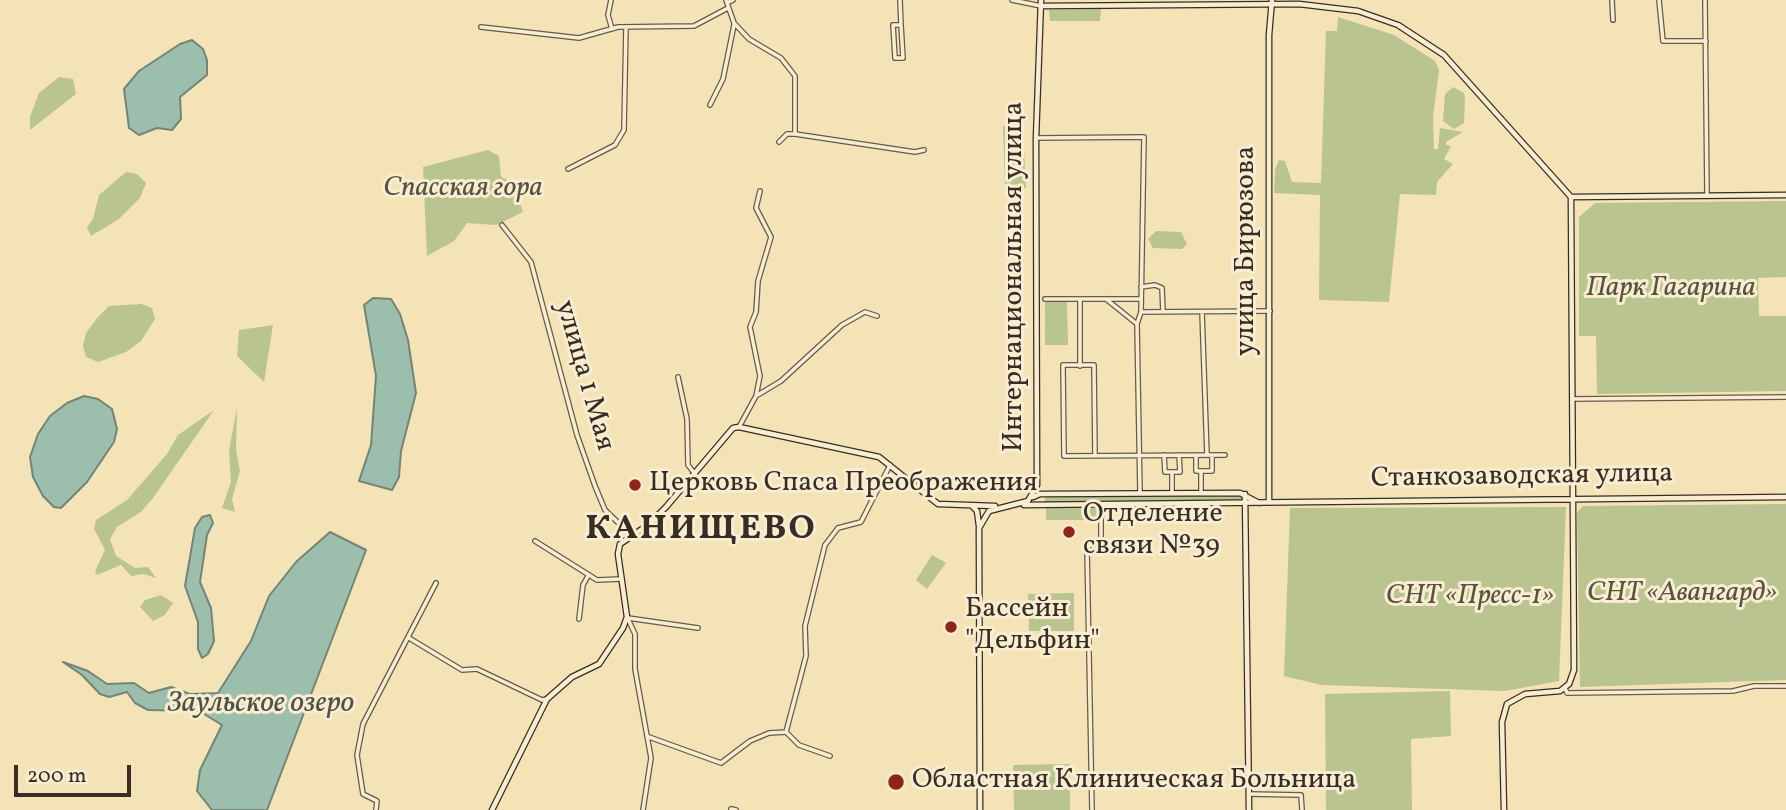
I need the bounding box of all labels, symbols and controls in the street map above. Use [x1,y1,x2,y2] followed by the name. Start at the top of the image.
[999,102,1033,452] street label: Интернациональная улица
[1231,146,1265,356] street label: улица Бирюзова
[383,173,543,207] park label: Спасская гора
[1586,273,1756,307] park label: Парк Гагарина
[546,297,620,455] street label: улица 1 Мая
[1371,459,1673,497] street label: Станкозаводская улица
[649,468,1038,502] place label: Церковь Спаса Преображения
[627,477,643,493] marker: Церковь Спаса Преображения
[1083,499,1223,565] place label: Отделение связи №39
[586,511,816,553] district label: КАНИЩЕВО
[1061,524,1077,540] marker: Отделение связи №39
[1587,578,1777,612] park label: СНТ «Авангард»
[1386,581,1554,615] park label: СНТ «Пресс-1»
[965,594,1100,660] place label: Бассейн "Дельфин"
[943,619,959,635] marker: Бассейн "Дельфин"
[168,687,354,723] water label: Заульское озеро
[18,750,135,794] scale bar
[27,762,87,791] text: 200 m
[912,765,1356,799] place label: Областная Клиническая Больница
[886,772,906,792] marker: Областная Клиническая Больница

